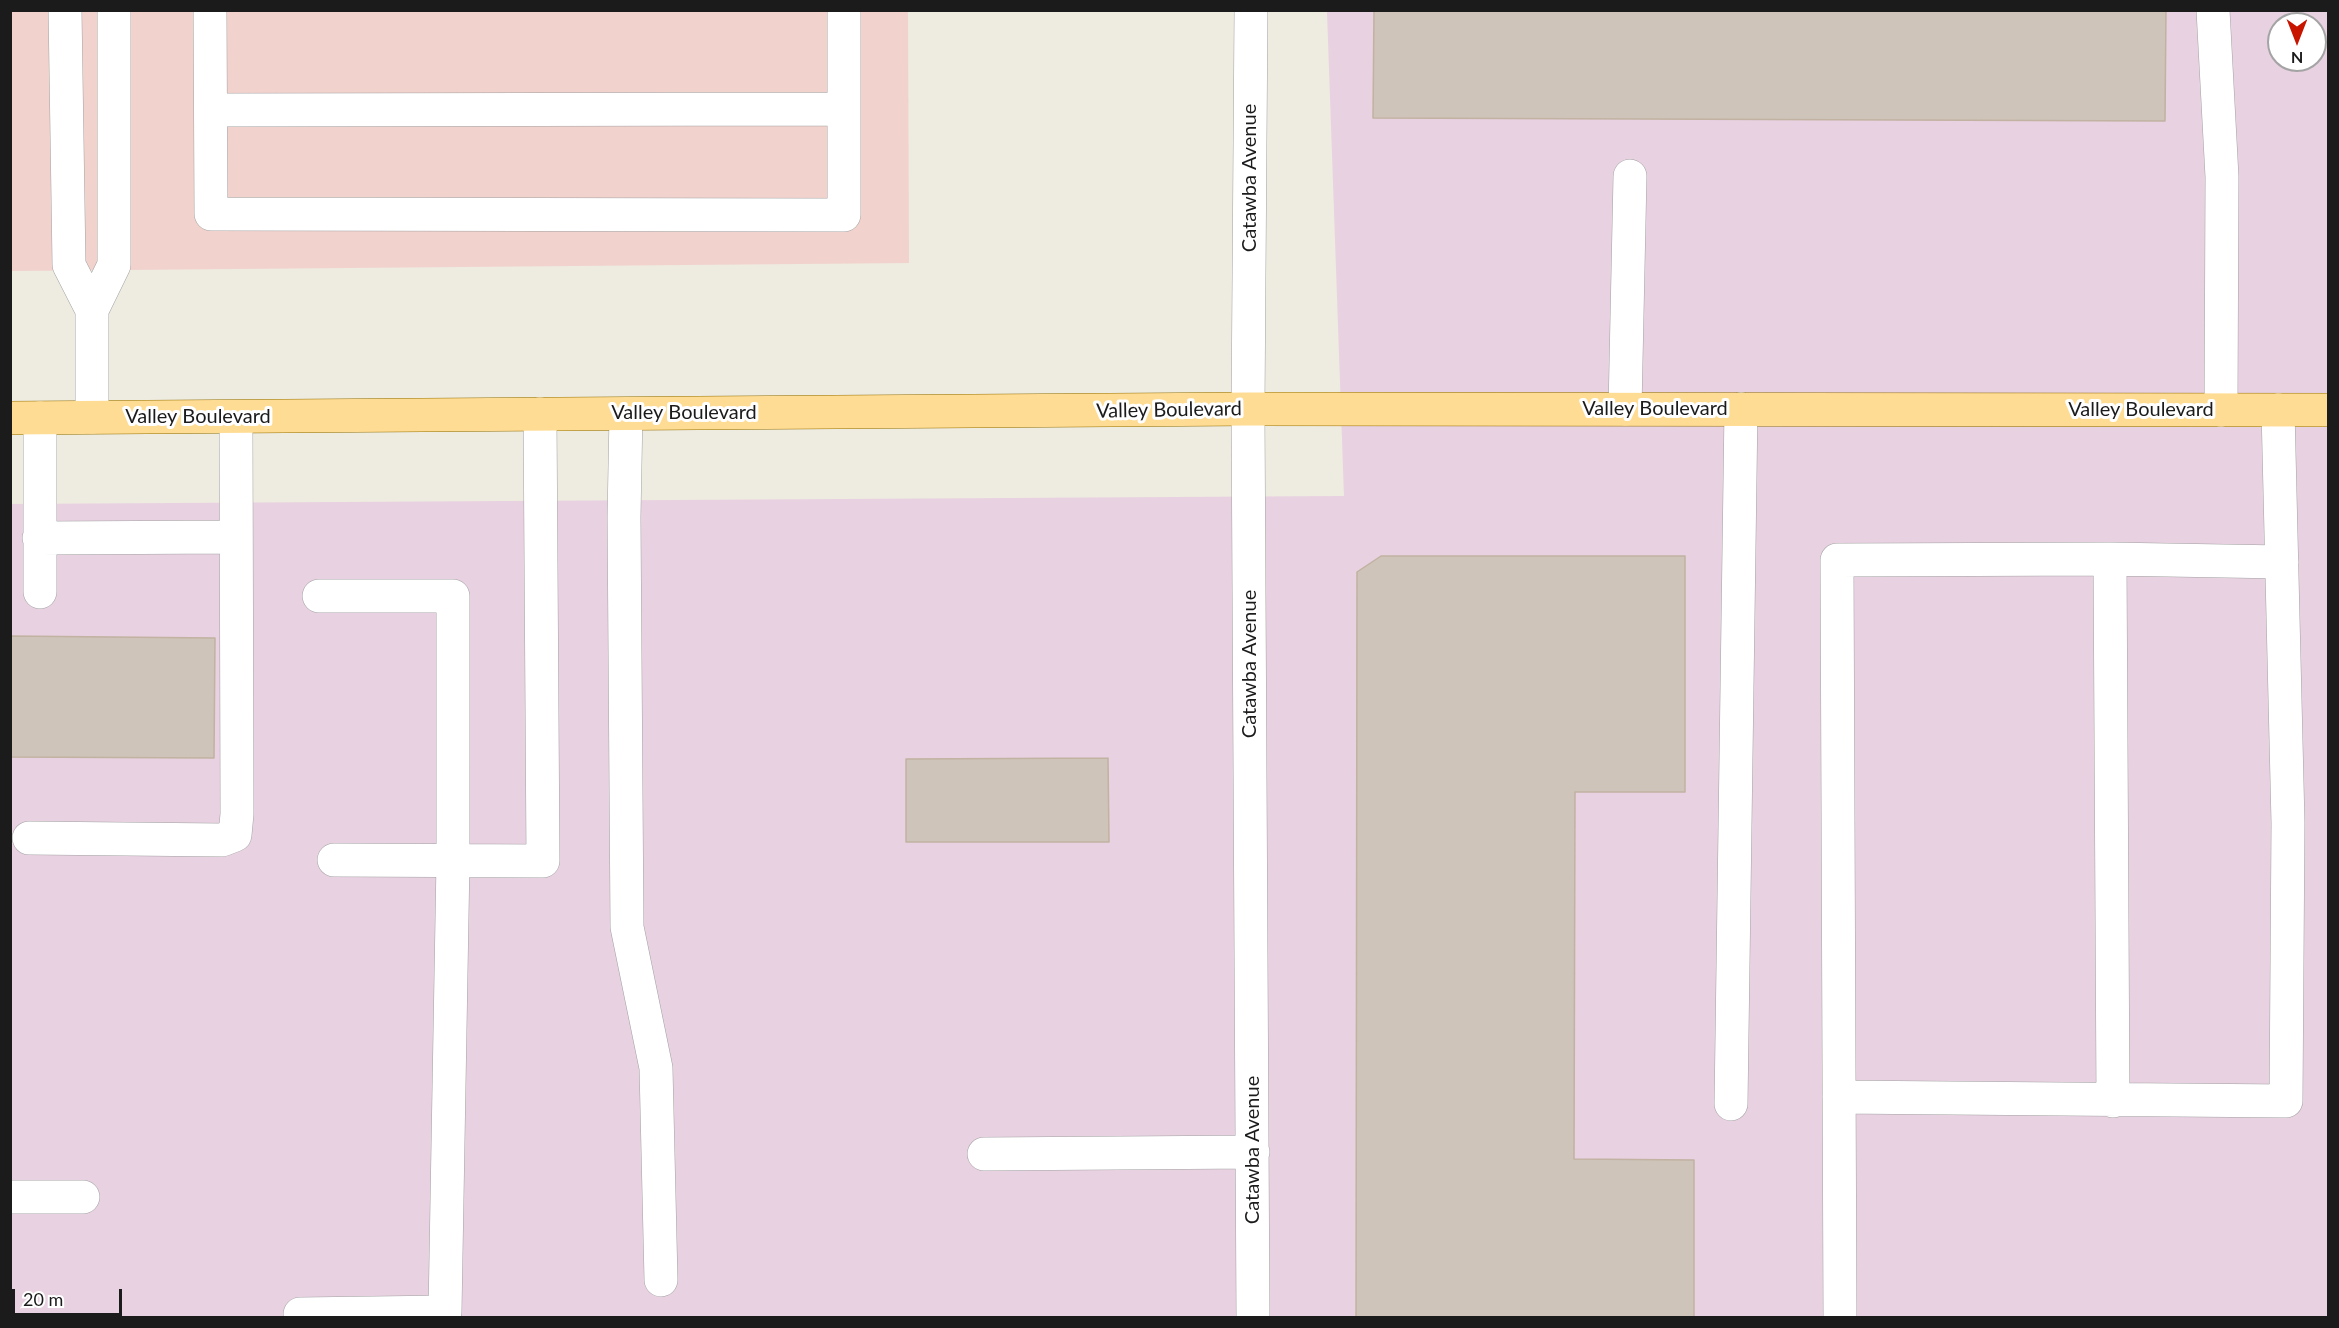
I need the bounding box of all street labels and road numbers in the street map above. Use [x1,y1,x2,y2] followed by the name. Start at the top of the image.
[1238,104,1262,252] street label: Catawba Avenue
[1096,397,1242,423] street label: Valley Boulevard
[1582,397,1728,421] street label: Valley Boulevard
[2068,398,2214,422] street label: Valley Boulevard
[611,401,757,425] street label: Valley Boulevard
[125,405,271,429] street label: Valley Boulevard
[1238,590,1262,738] street label: Catawba Avenue
[1241,1076,1265,1224] street label: Catawba Avenue

